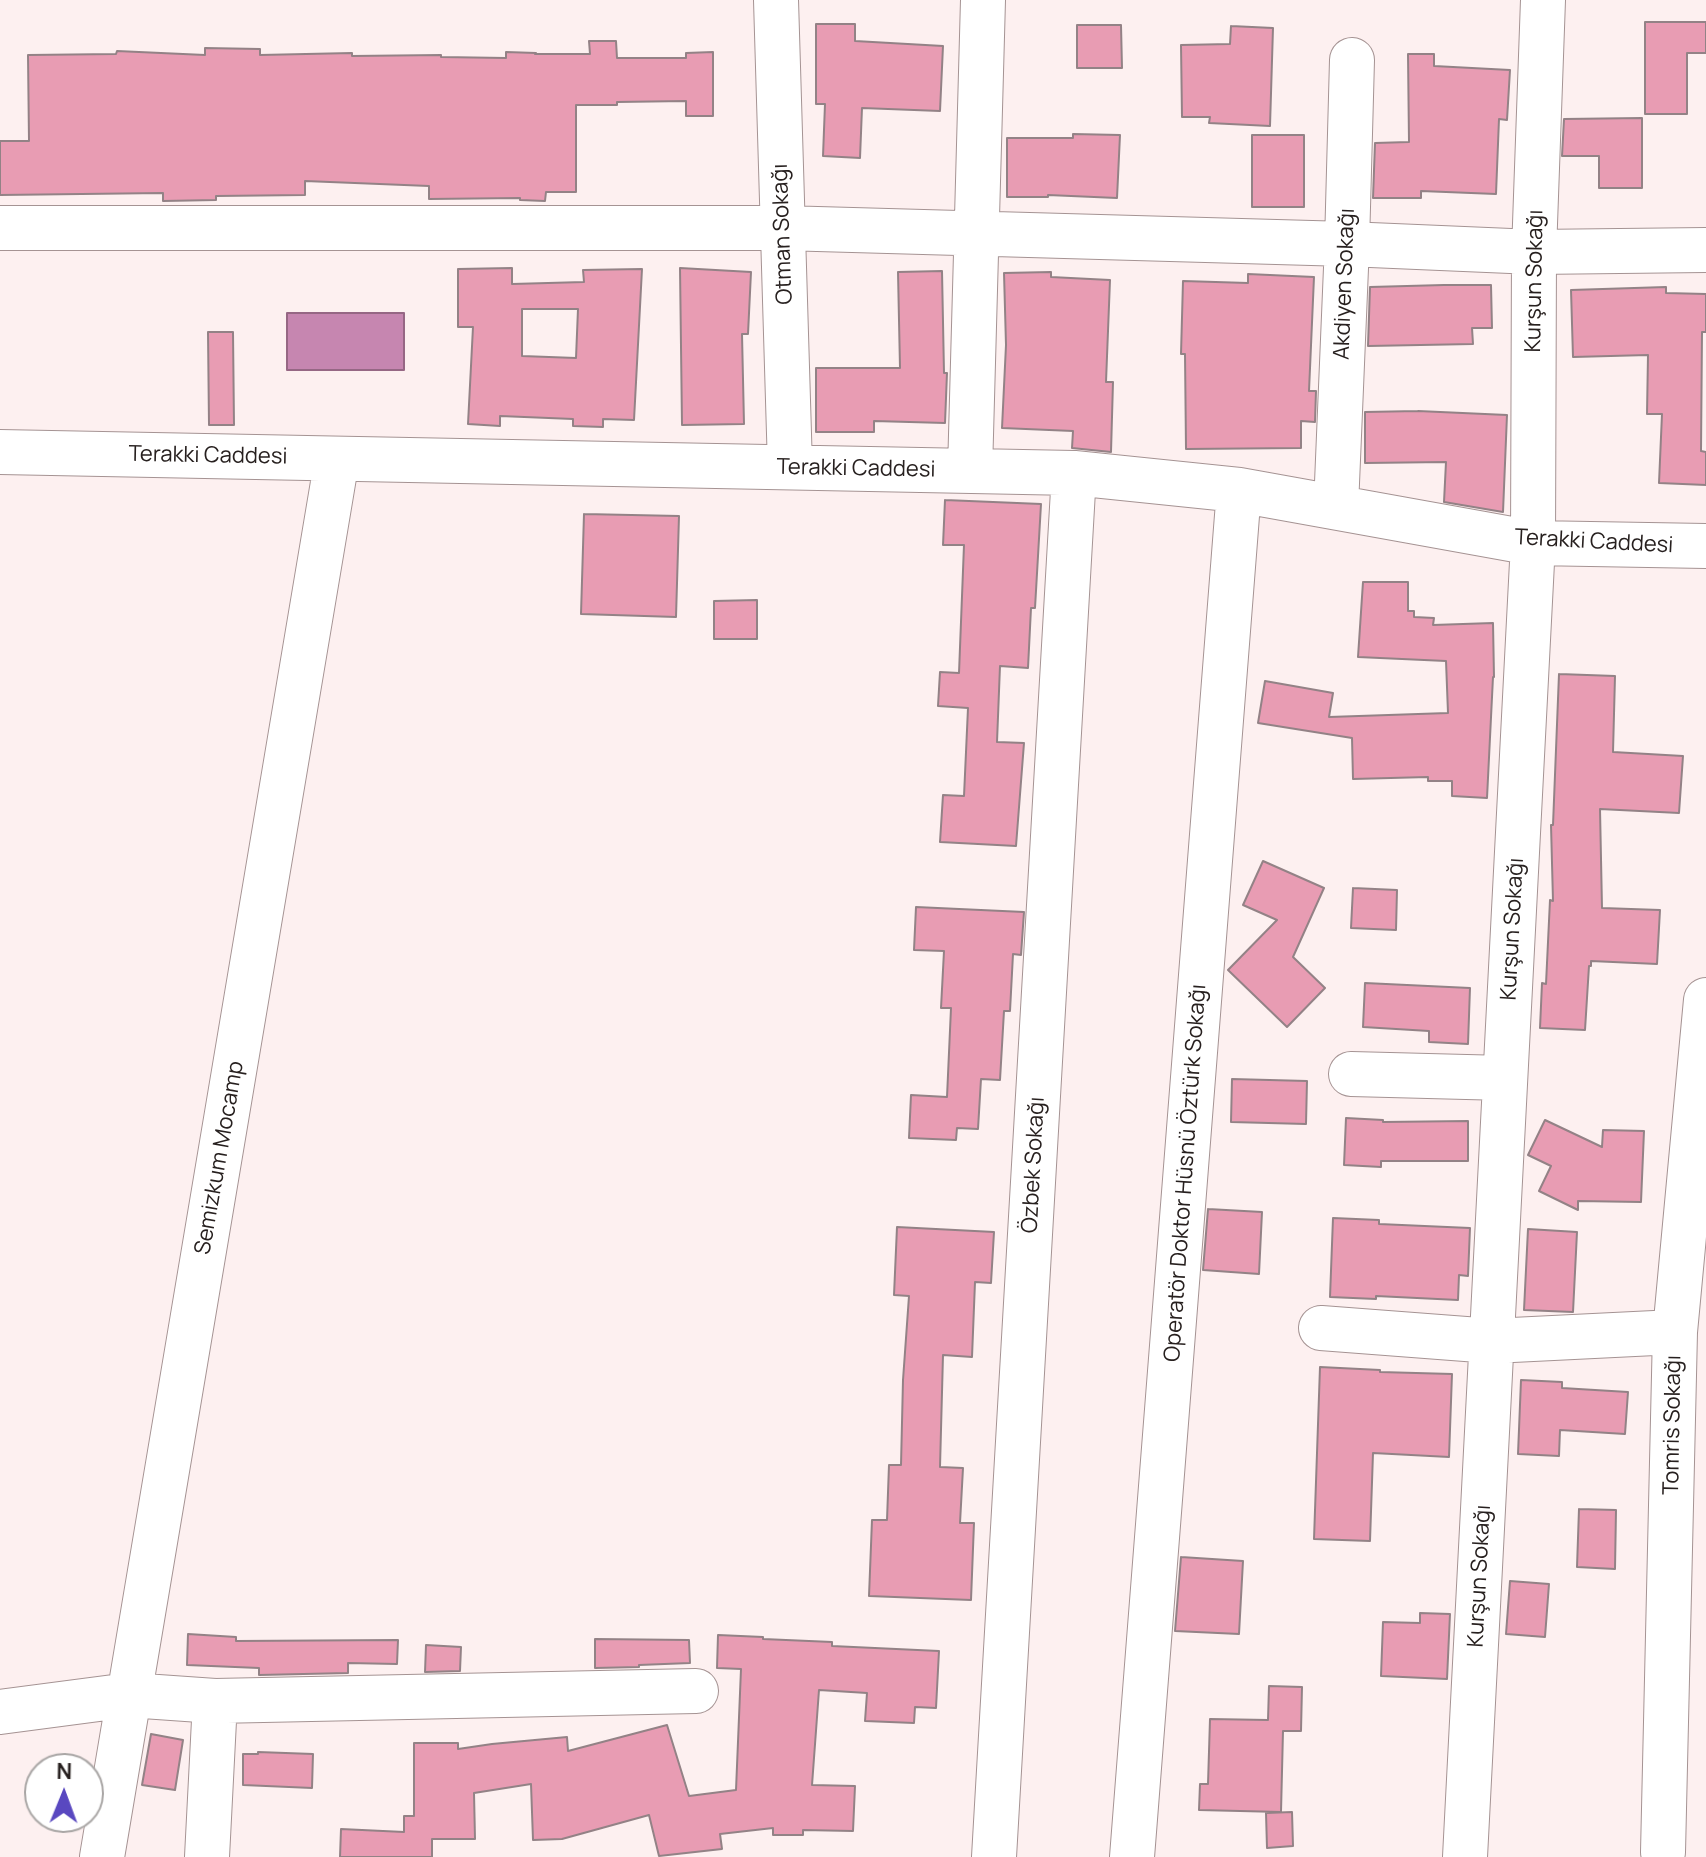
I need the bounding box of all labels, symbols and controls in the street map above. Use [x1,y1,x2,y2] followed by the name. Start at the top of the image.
[767,163,799,305] street label: Otman Sokağı
[1329,208,1361,360] street label: Akdiyen Sokağı
[1521,209,1549,353] street label: Kurşun Sokağı
[128,441,288,471] street label: Terakki Caddesi
[776,454,936,484] street label: Terakki Caddesi
[1514,525,1674,559] street label: Terakki Caddesi
[1496,857,1530,1001] street label: Kurşun Sokağı
[1160,983,1212,1363] street label: Operatör Doktor Hüsnü Öztürk Sokağı
[190,1059,250,1257] street label: Semizkum Mocamp
[1017,1096,1051,1234] street label: Özbek Sokağı
[1659,1355,1687,1495] street label: Tomris Sokağı
[1463,1504,1497,1648] street label: Kurşun Sokağı
[24,1753,104,1833] north arrow
[56,1756,73,1786] text: N

